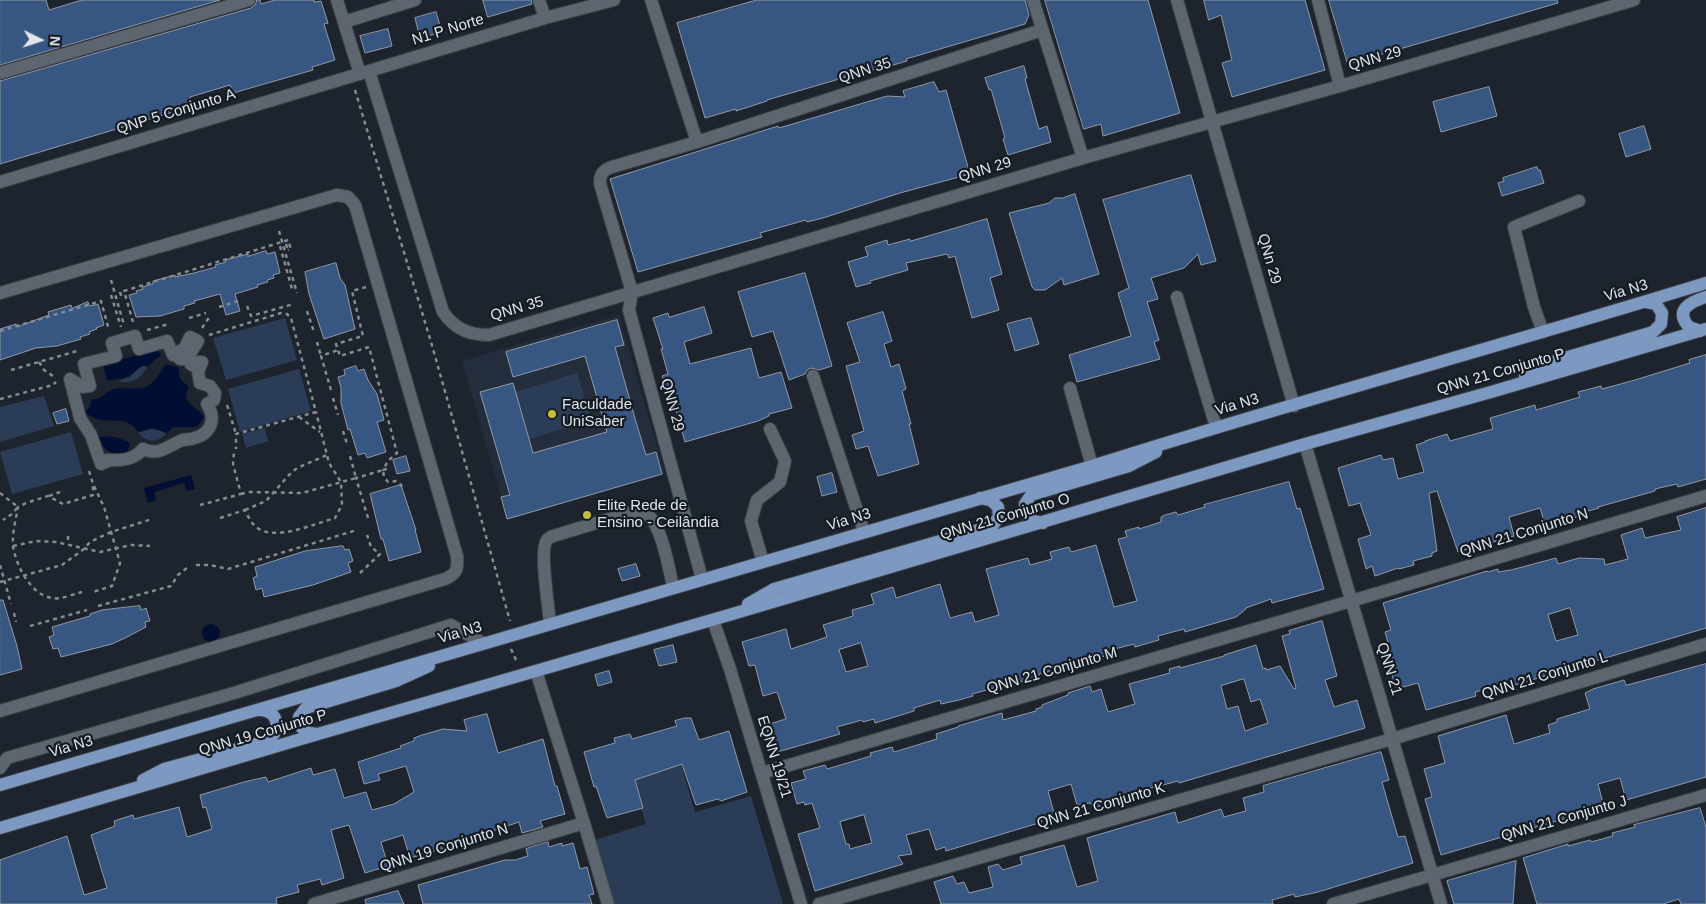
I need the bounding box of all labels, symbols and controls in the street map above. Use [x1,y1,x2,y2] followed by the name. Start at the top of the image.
[410,11,486,49] street label: N1 P Norte
[15,15,65,65] north arrow
[47,35,63,47] text: N
[1346,43,1404,75] street label: QNN 29
[836,54,894,88] street label: QNN 35
[114,85,238,139] street label: QNP 5 Conjunto A
[956,153,1014,187] street label: QNN 29
[1253,232,1285,286] street label: QNn 29
[1602,276,1650,306] street label: Via N3
[488,293,546,325] street label: QNN 35
[1435,345,1567,399] street label: QNN 21 Conjunto P
[656,377,688,433] street label: QNN 29
[1213,390,1261,420] street label: Via N3
[562,396,632,431] place label: Faculdade UniSaber
[546,408,558,420] marker: Faculdade UniSaber
[938,490,1072,544] street label: QNN 21 Conjunto O
[597,497,719,532] place label: Elite Rede de Ensino - Ceilândia
[825,505,873,535] street label: Via N3
[1458,505,1590,561] street label: QNN 21 Conjunto N
[581,509,593,521] marker: Elite Rede de Ensino - Ceilândia
[436,618,484,648] street label: Via N3
[1372,640,1406,698] street label: QNN 21
[985,644,1119,698] street label: QNN 21 Conjunto M
[1480,648,1610,704] street label: QNN 21 Conjunto L
[197,706,329,760] street label: QNN 19 Conjunto P
[753,714,795,800] street label: EQNN 19/21
[47,732,95,762] street label: Via N3
[1035,779,1167,833] street label: QNN 21 Conjunto K
[1499,792,1629,846] street label: QNN 21 Conjunto J
[378,820,510,876] street label: QNN 19 Conjunto N

